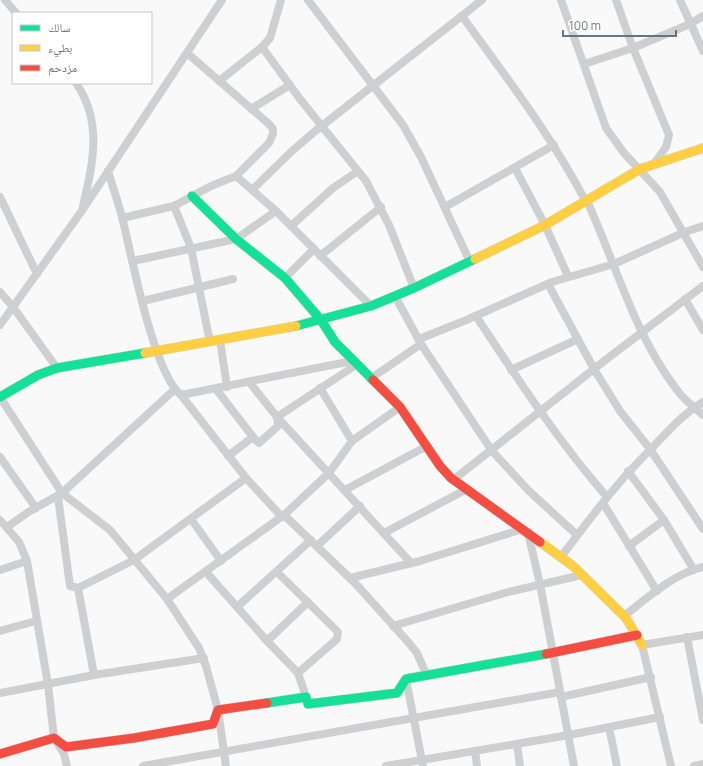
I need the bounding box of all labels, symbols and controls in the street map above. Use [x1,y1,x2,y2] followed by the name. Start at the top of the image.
[12,12,152,84] legend
[563,12,676,38] scale bar
[569,17,601,34] text: 100 m
[48,19,70,36] text: سالك
[48,39,72,58] text: بطيء
[48,59,77,76] text: مزدحم

